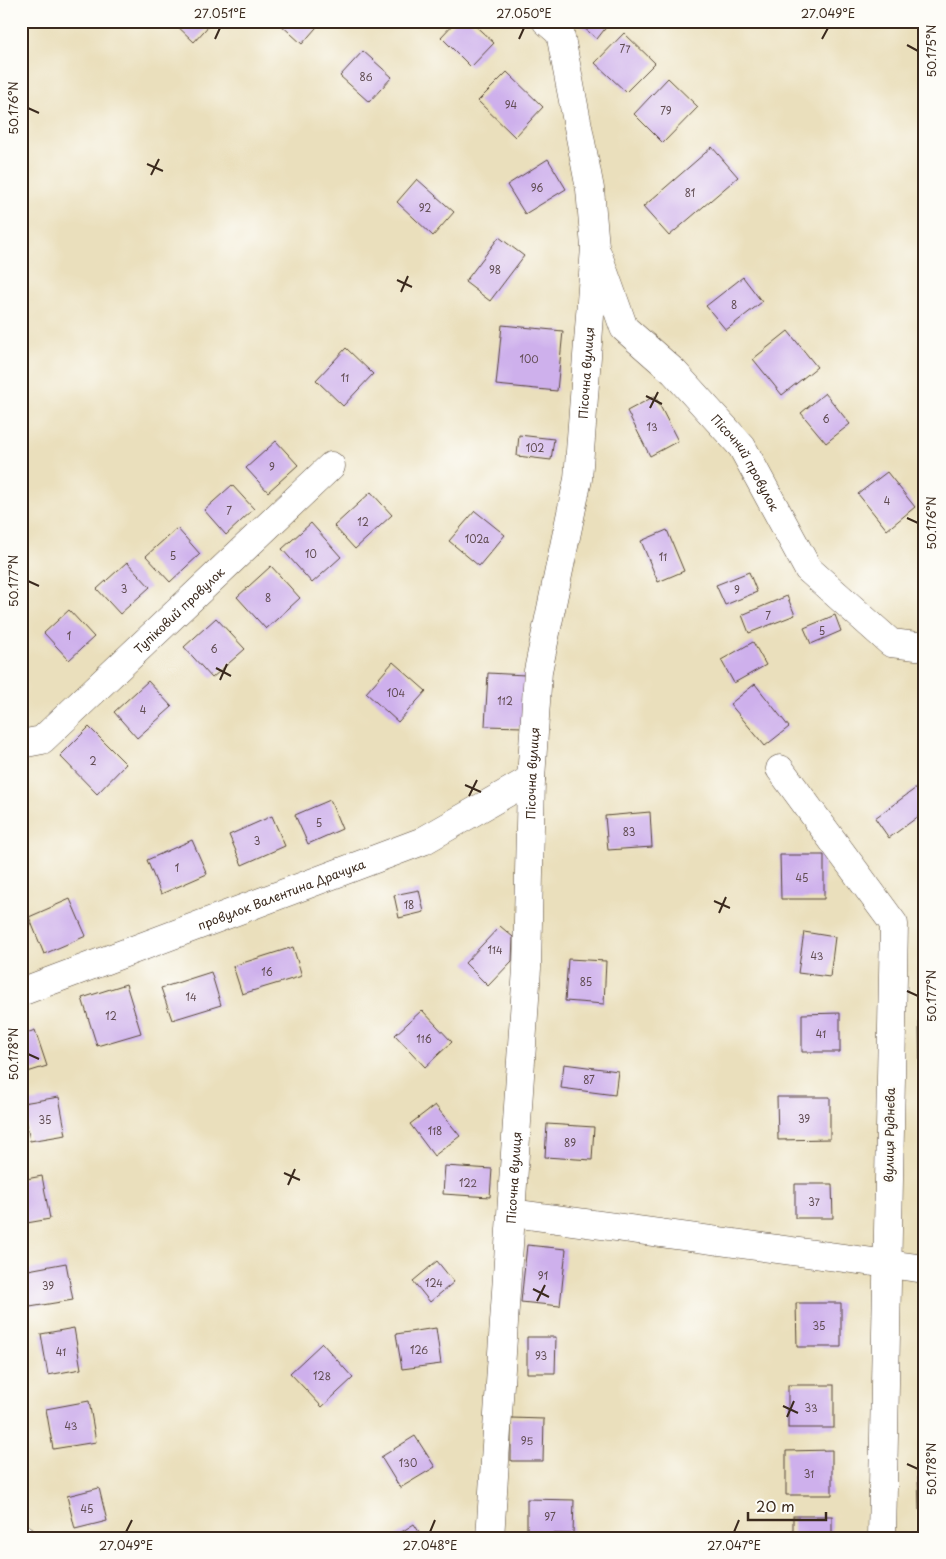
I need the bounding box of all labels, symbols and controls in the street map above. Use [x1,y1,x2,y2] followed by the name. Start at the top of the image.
[194,4,246,22] text: 27.051°E
[496,4,552,22] text: 27.050°E
[801,4,855,22] text: 27.049°E
[922,25,940,77] text: 50.175°N
[619,41,631,56] house number: 77
[360,69,373,84] house number: 86
[4,81,22,135] text: 50.176°N
[505,97,518,112] house number: 94
[660,103,672,118] house number: 79
[531,180,543,195] house number: 96
[685,185,695,200] house number: 81
[419,200,431,215] house number: 92
[489,262,501,277] house number: 98
[731,297,737,312] house number: 8
[573,326,598,419] street label: Пісочна вулиця
[519,351,539,366] house number: 100
[341,370,349,385] house number: 11
[707,410,784,515] street label: Пісочний провулок
[822,411,830,426] house number: 6
[646,419,658,434] house number: 13
[526,440,544,455] house number: 102
[269,459,275,474] house number: 9
[884,493,891,508] house number: 4
[922,496,940,550] text: 50.176°N
[226,503,232,518] house number: 7
[357,514,369,529] house number: 12
[465,531,490,546] house number: 102а
[305,546,317,561] house number: 10
[170,548,176,563] house number: 5
[659,549,667,564] house number: 11
[4,555,22,607] text: 50.177°N
[130,562,229,658] street label: Тупіковий провулок
[121,581,127,596] house number: 3
[734,582,740,597] house number: 9
[265,590,271,605] house number: 8
[765,608,771,623] house number: 7
[819,623,825,638] house number: 5
[67,628,71,643] house number: 1
[210,641,218,656] house number: 6
[387,685,406,700] house number: 104
[497,693,513,708] house number: 112
[140,702,147,717] house number: 4
[521,727,543,819] street label: Пісочна вулиця
[89,753,97,768] house number: 2
[316,815,322,830] house number: 5
[623,824,635,839] house number: 83
[254,833,260,848] house number: 3
[195,854,368,934] street label: провулок Валентина Драчука
[175,860,179,875] house number: 1
[796,870,808,885] house number: 45
[404,897,414,912] house number: 18
[488,942,503,957] house number: 114
[811,948,824,963] house number: 43
[261,964,273,979] house number: 16
[922,970,940,1022] text: 50.177°N
[580,974,592,989] house number: 85
[185,989,197,1004] house number: 14
[105,1008,117,1023] house number: 12
[816,1026,826,1041] house number: 41
[4,1028,22,1080] text: 50.178°N
[416,1031,432,1046] house number: 116
[583,1072,595,1087] house number: 87
[879,1087,899,1183] street label: вулиця Руднєва
[798,1111,810,1126] house number: 39
[39,1112,51,1127] house number: 35
[428,1123,442,1138] house number: 118
[501,1131,525,1224] street label: Пісочна вулиця
[564,1135,576,1150] house number: 89
[459,1175,477,1190] house number: 122
[808,1194,821,1209] house number: 37
[538,1268,548,1283] house number: 91
[425,1275,443,1290] house number: 124
[42,1278,54,1293] house number: 39
[813,1318,825,1333] house number: 35
[410,1342,428,1357] house number: 126
[56,1344,66,1359] house number: 41
[535,1348,547,1363] house number: 93
[313,1368,331,1383] house number: 128
[804,1400,818,1415] house number: 33
[65,1418,78,1433] house number: 43
[521,1433,533,1448] house number: 95
[922,1443,940,1495] text: 50.178°N
[399,1455,417,1470] house number: 130
[804,1466,814,1481] house number: 31
[748,1489,826,1521] scale bar
[756,1494,795,1517] text: 20 m
[81,1501,93,1516] house number: 45
[544,1509,556,1524] house number: 97
[99,1536,153,1554] text: 27.049°E
[403,1536,457,1554] text: 27.048°E
[707,1536,761,1554] text: 27.047°E

